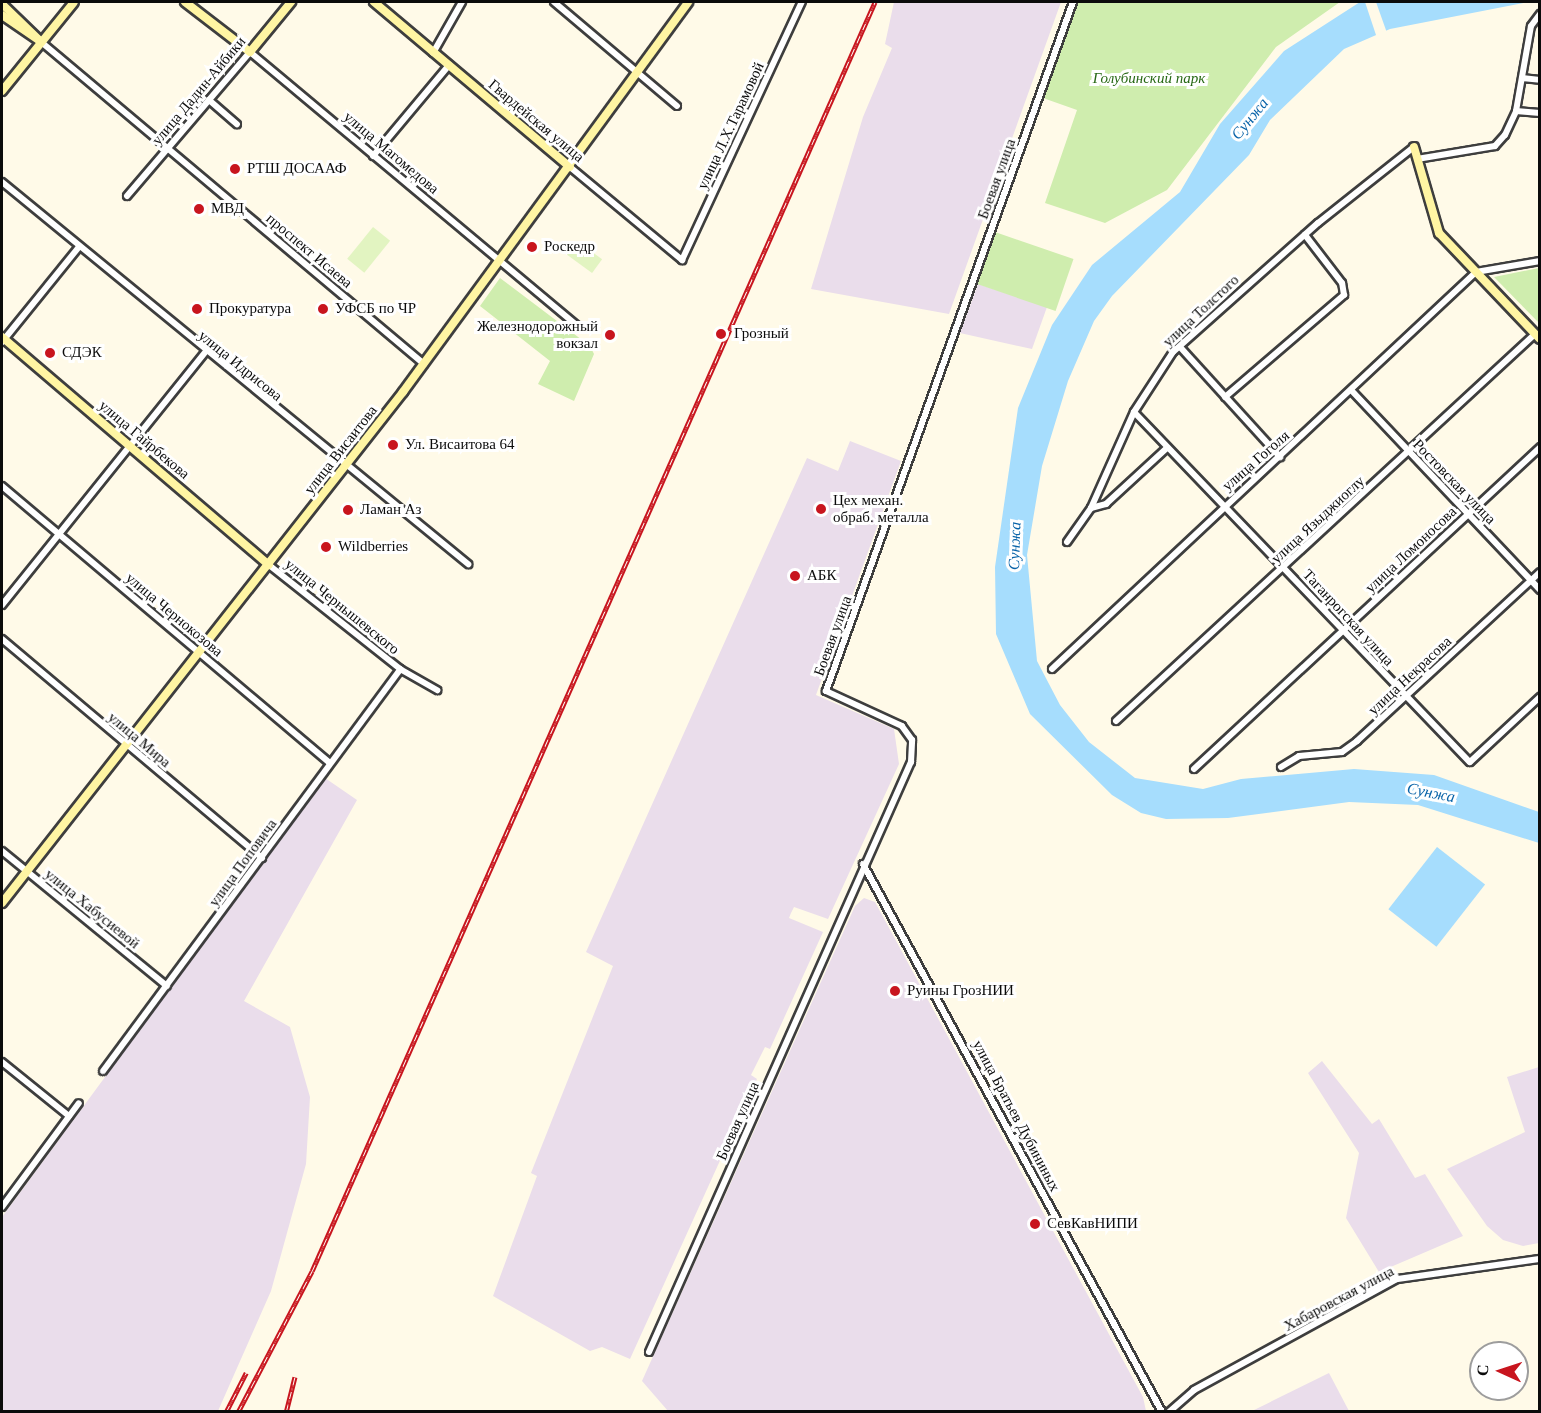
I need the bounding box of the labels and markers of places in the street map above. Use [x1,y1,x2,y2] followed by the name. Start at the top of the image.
[247,160,347,178] place label: РТШ ДОСААФ
[228,162,242,176] marker: РТШ ДОСААФ
[211,200,244,218] place label: МВД
[192,202,206,216] marker: МВД
[544,238,595,256] place label: Роскедр
[525,240,539,254] marker: Роскедр
[209,300,291,318] place label: Прокуратура
[335,300,416,318] place label: УФСБ по ЧР
[190,302,204,316] marker: Прокуратура
[316,302,330,316] marker: УФСБ по ЧР
[477,317,598,352] place label: Железнодорожный вокзал
[712,325,730,343] marker: Грозный
[734,325,789,343] place label: Грозный
[603,328,617,342] marker: Железнодорожный вокзал
[62,344,102,362] place label: СДЭК
[43,346,57,360] marker: СДЭК
[405,436,515,454] place label: Ул. Висаитова 64
[386,438,400,452] marker: Ул. Висаитова 64
[833,491,929,526] place label: Цех механ. обраб. металла
[360,501,421,519] place label: Ламан Аз
[814,502,828,516] marker: Цех механ. обраб. металла
[341,503,355,517] marker: Ламан Аз
[338,538,408,556] place label: Wildberries
[319,540,333,554] marker: Wildberries
[807,567,836,585] place label: АБК
[788,569,802,583] marker: АБК
[907,982,1014,1000] place label: Руины ГрозНИИ
[888,984,902,998] marker: Руины ГрозНИИ
[1047,1215,1138,1233] place label: СевКавНИПИ
[1028,1217,1042,1231] marker: СевКавНИПИ

